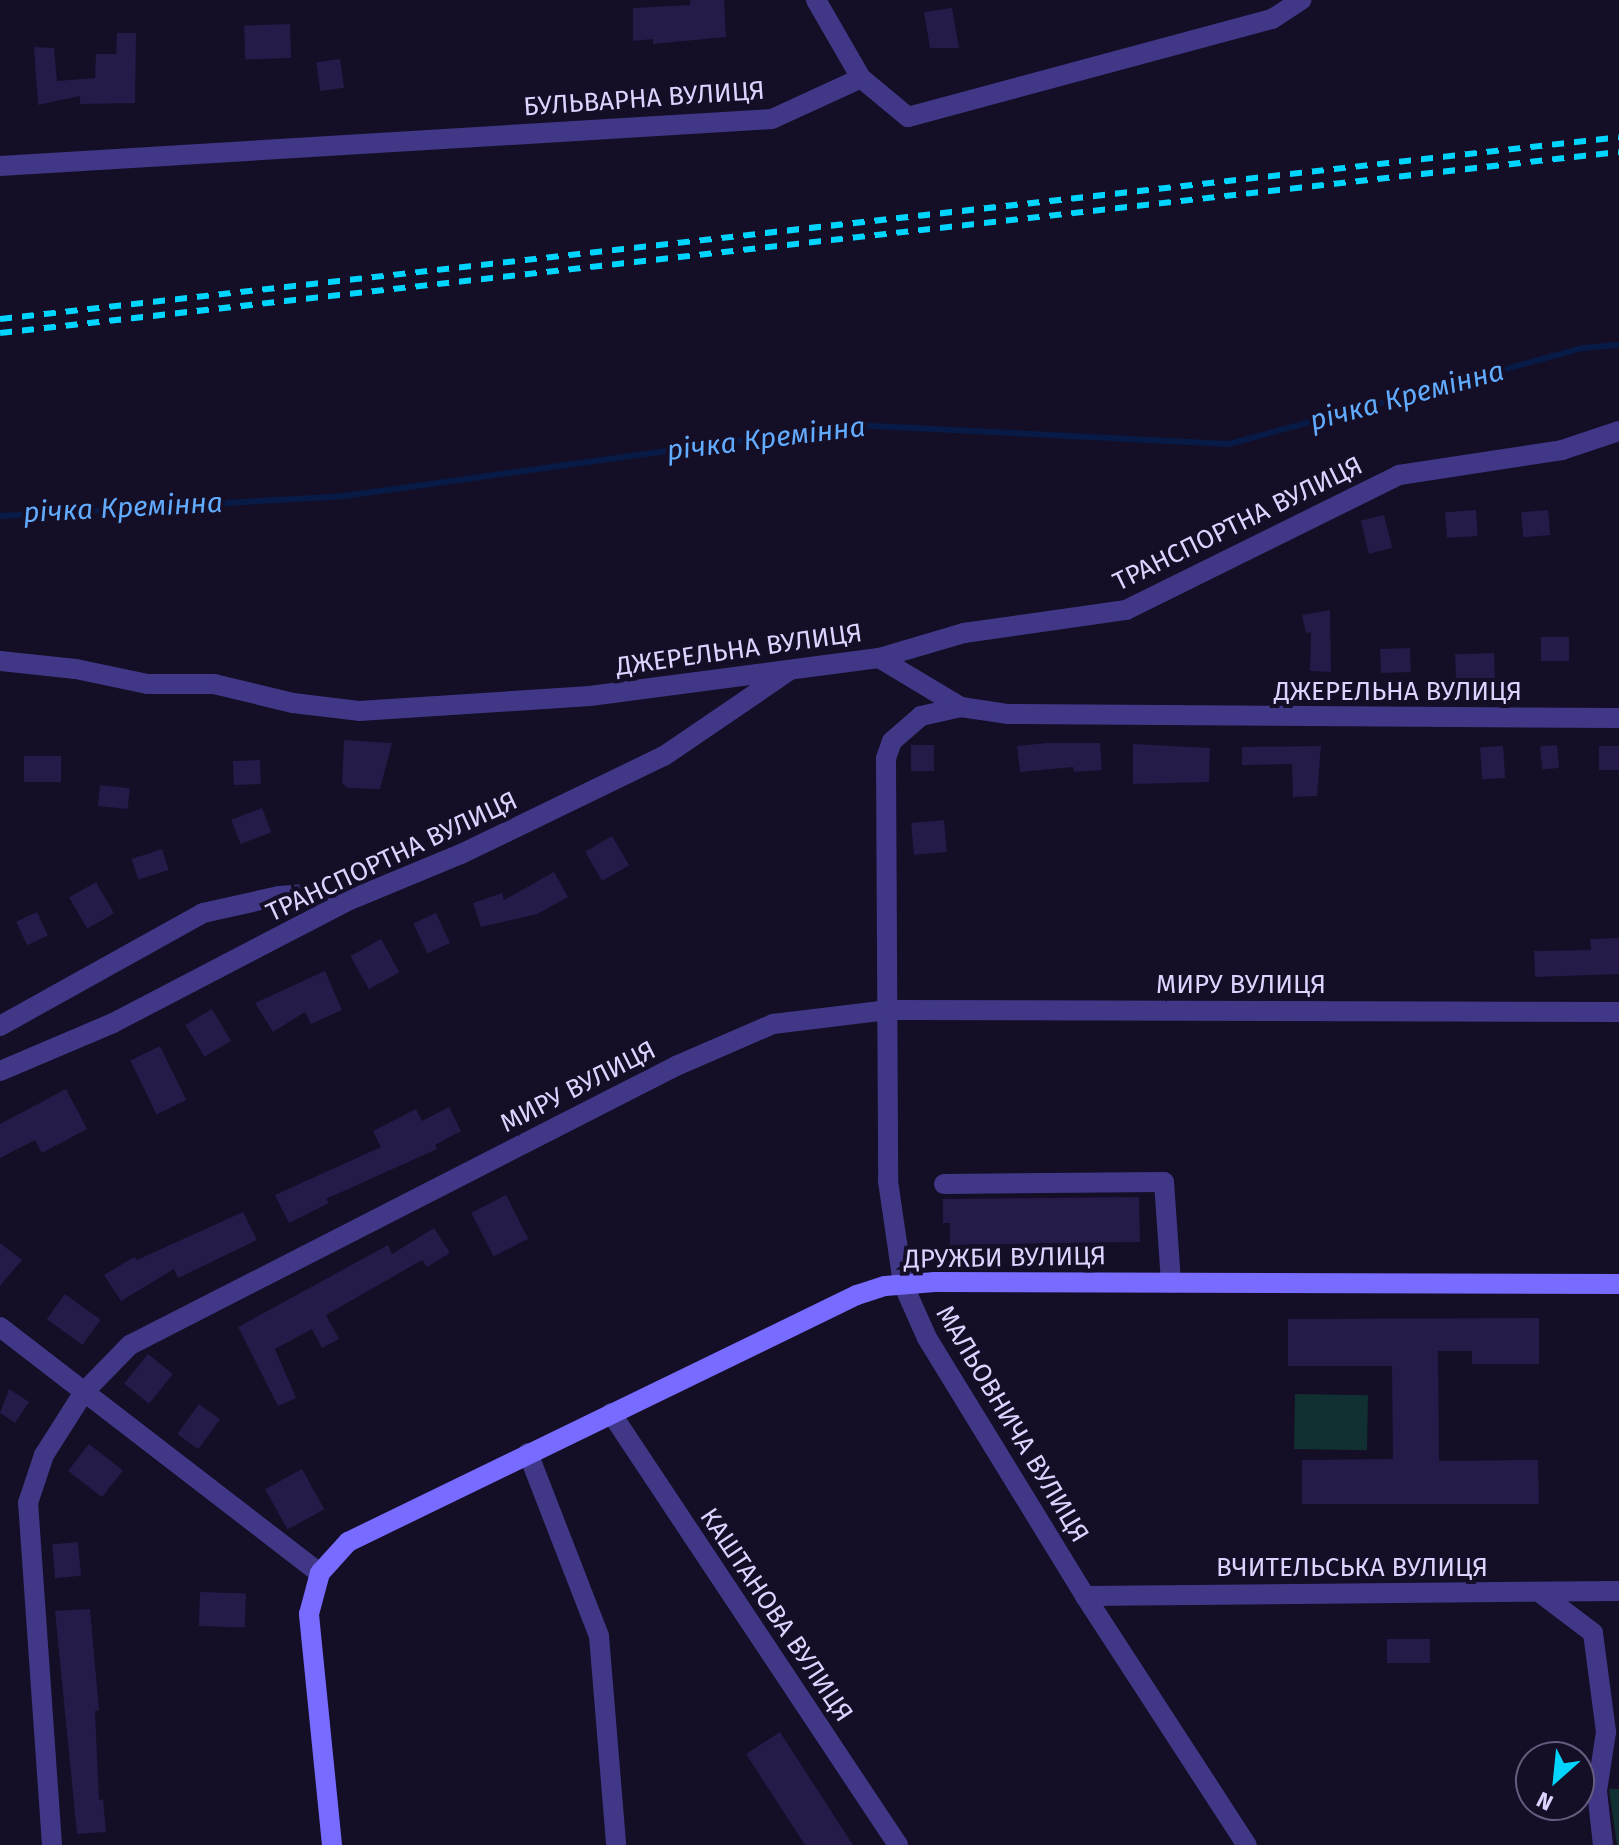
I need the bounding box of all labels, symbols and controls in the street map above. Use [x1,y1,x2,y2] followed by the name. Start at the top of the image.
[522,75,766,123] street label: БУЛЬВАРНА ВУЛИЦЯ
[1306,354,1508,438] water label: річка Кремінна
[665,410,867,468] water label: річка Кремінна
[1108,450,1368,598] street label: ТРАНСПОРТНА ВУЛИЦЯ
[22,486,224,530] water label: річка Кремінна
[614,617,864,683] street label: ДЖЕРЕЛЬНА ВУЛИЦЯ
[1274,676,1522,708] street label: ДЖЕРЕЛЬНА ВУЛИЦЯ
[261,785,523,929] street label: ТРАНСПОРТНА ВУЛИЦЯ
[1156,969,1326,1001] street label: МИРУ ВУЛИЦЯ
[495,1034,661,1140] street label: МИРУ ВУЛИЦЯ
[904,1241,1106,1275] street label: ДРУЖБИ ВУЛИЦЯ
[929,1300,1095,1548] street label: МАЛЬОВНИЧА ВУЛИЦЯ
[693,1502,859,1728] street label: КАШТАНОВА ВУЛИЦЯ
[1216,1552,1488,1584] street label: ВЧИТЕЛЬСЬКА ВУЛИЦЯ
[1515,1741,1595,1821] north arrow
[1532,1786,1557,1816] text: N

